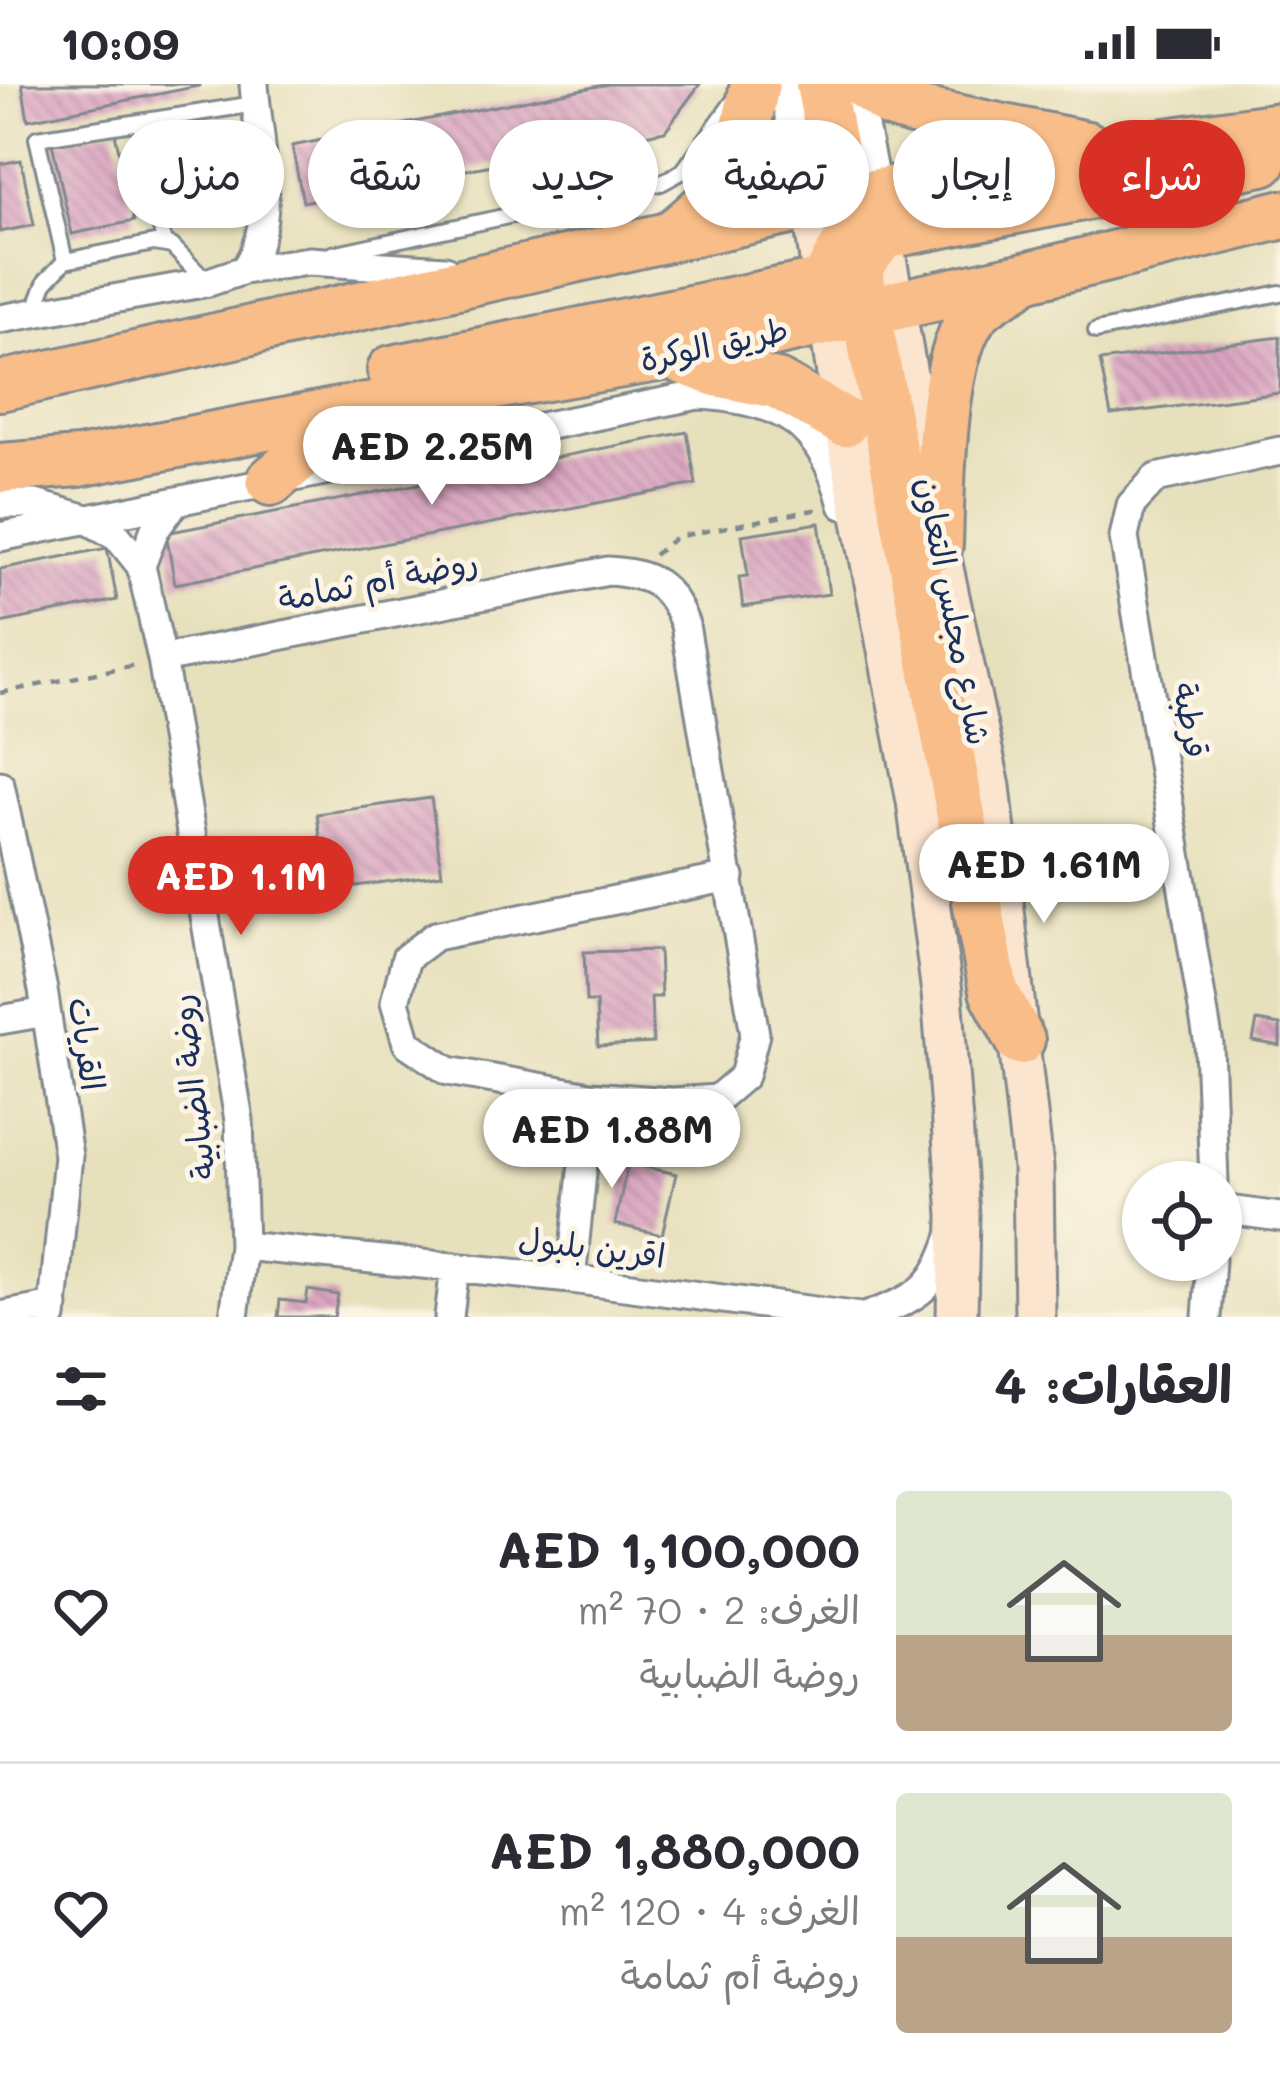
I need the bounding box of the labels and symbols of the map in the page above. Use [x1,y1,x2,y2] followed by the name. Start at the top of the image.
[636,306,792,379] street label: طريق الوكرة
[295,406,569,508] pin: AED 2.25M
[905,473,1003,749] street label: شارع مجلس التعاون
[274,538,482,625] street label: روضة أم ثمامة
[1164,679,1220,761] street label: قرطبة
[907,824,1181,926] pin: AED 1.61M
[117,836,365,938] pin: AED 1.1M
[158,992,224,1182] street label: روضة الضبابية
[61,994,116,1093] street label: القريات
[475,1089,749,1191] pin: AED 1.88M
[516,1215,668,1278] street label: اقرين بلبول

